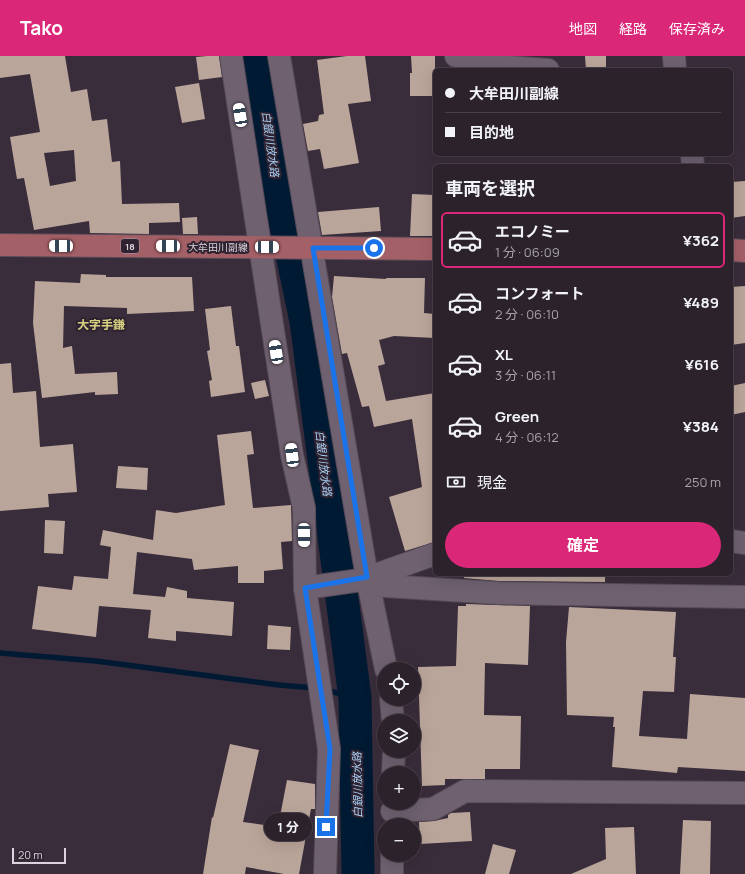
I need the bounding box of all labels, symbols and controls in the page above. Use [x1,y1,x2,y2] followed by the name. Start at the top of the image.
[20,15,63,41] text: Tako
[569,19,597,38] text: 地図
[619,19,647,38] text: 経路
[669,19,725,38] text: 保存済み
[469,83,559,104] text: 大牟田川副線
[232,102,248,128] car
[259,110,283,179] water label: 白銀川放水路
[469,122,514,143] text: 目的地
[445,176,535,200] text: 車両を選択
[495,221,570,242] text: エコノミー
[447,222,483,258] icon: car
[683,230,719,251] text: ¥362
[121,239,139,253] road number: 18
[365,239,383,257] route start
[49,240,73,252] car
[156,240,180,252] car
[188,240,248,254] street label: 大牟田川副線
[255,241,279,253] car
[495,243,560,261] text: 1 分 · 06:09
[495,283,585,304] text: コンフォート
[447,284,483,320] icon: car
[683,292,719,313] text: ¥489
[495,305,559,323] text: 2 分 · 06:10
[77,316,125,333] district label: 大字手鎌
[268,339,284,365] car
[495,344,513,365] text: XL
[447,346,483,382] icon: car
[685,354,719,375] text: ¥616
[495,366,556,384] text: 3 分 · 06:11
[495,406,539,427] text: Green
[447,408,483,444] icon: car
[683,416,719,437] text: ¥384
[495,428,559,446] text: 4 分 · 06:12
[313,429,336,498] water label: 白銀川放水路
[285,442,299,468] car
[445,471,467,493] icon: cash
[477,472,507,493] text: 現金
[685,473,721,491] text: 250 m
[445,522,721,568] button: 確定
[298,523,310,547] car
[377,662,421,862] map controls
[377,662,421,706] button: locate
[377,714,421,758] button: layers
[349,751,365,818] water label: 白銀川放水路
[377,766,421,810] button: +
[264,813,312,841] callout: 1 分
[277,818,299,836] text: 1 分
[317,818,335,836] route end
[377,818,421,862] button: −
[12,846,66,865] scale bar
[18,847,43,862] text: 20 m

